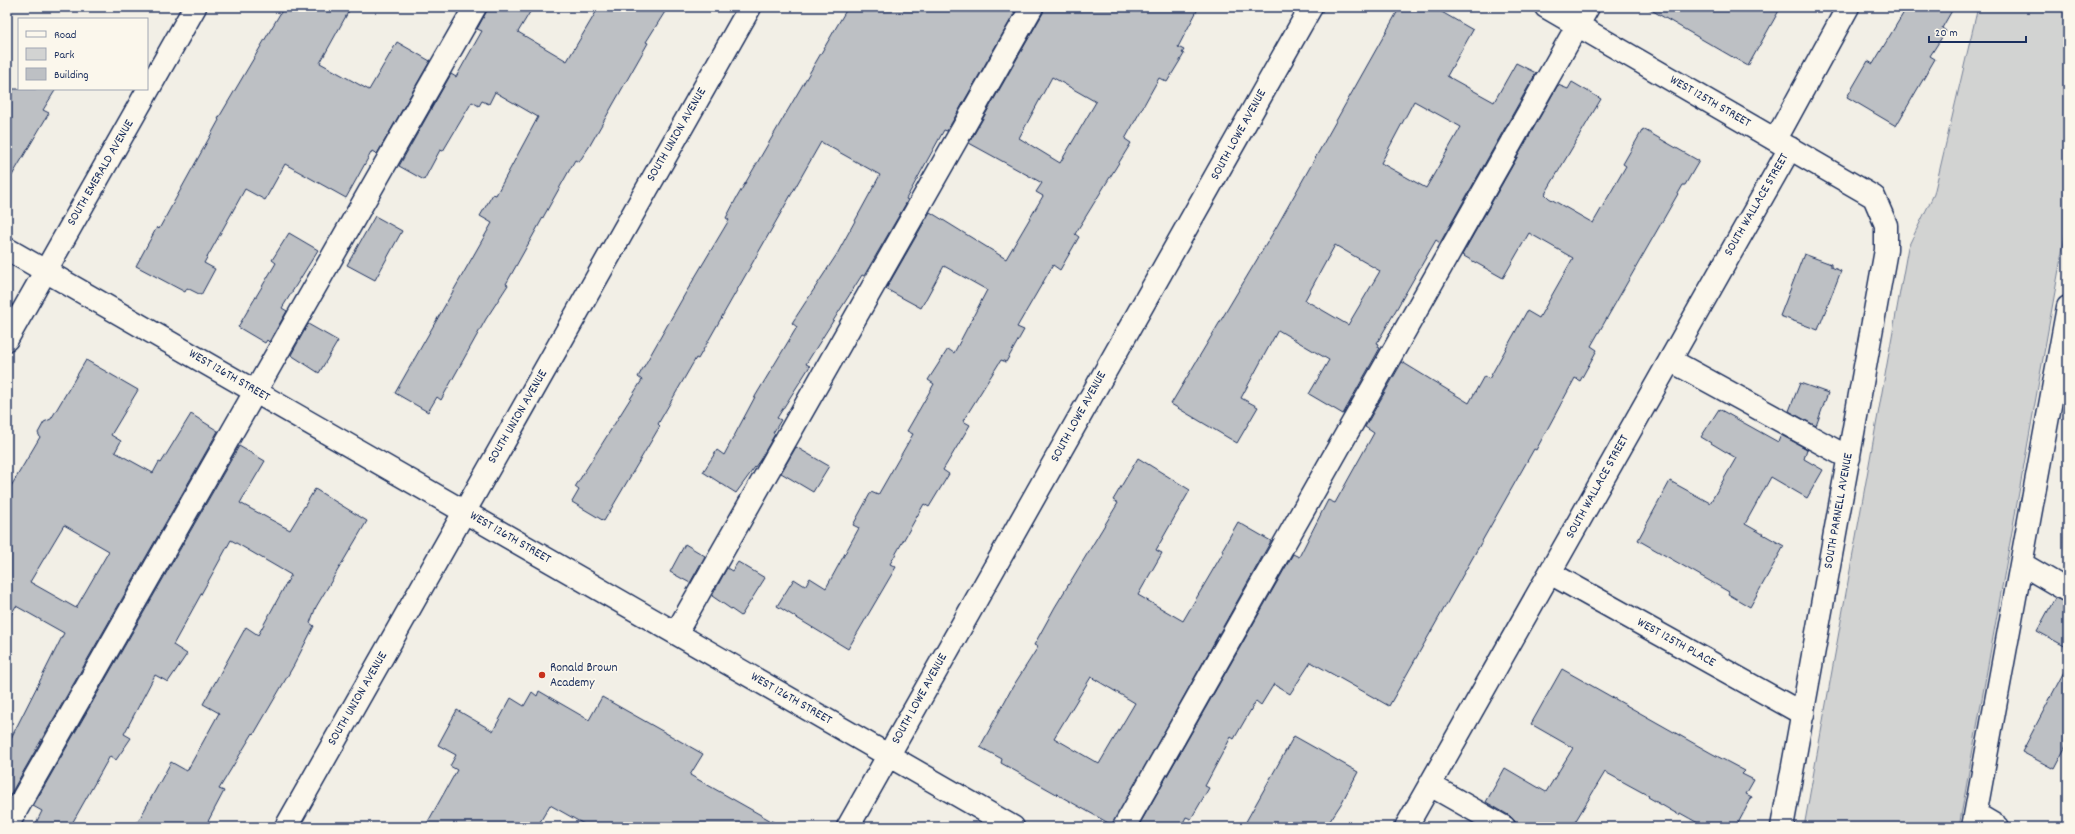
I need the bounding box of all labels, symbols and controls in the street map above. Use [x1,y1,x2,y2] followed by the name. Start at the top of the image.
[18,18,148,90] legend
[1929,18,2026,44] scale bar
[1935,25,1958,42] text: 20 m
[54,27,76,44] text: Road
[54,47,75,64] text: Park
[54,67,89,84] text: Building
[1666,71,1754,133] street label: WEST 125TH STREET
[642,84,712,186] street label: SOUTH UNION AVENUE
[1206,86,1272,184] street label: SOUTH LOWE AVENUE
[63,116,139,230] street label: SOUTH EMERALD AVENUE
[1720,150,1794,260] street label: SOUTH WALLACE STREET
[185,345,273,407] street label: WEST 126TH STREET
[483,366,553,468] street label: SOUTH UNION AVENUE
[1046,368,1112,466] street label: SOUTH LOWE AVENUE
[1562,432,1634,542] street label: SOUTH WALLACE STREET
[1819,451,1859,570] street label: SOUTH PARNELL AVENUE
[466,507,554,569] street label: WEST 126TH STREET
[1633,614,1719,673] street label: WEST 125TH PLACE
[323,648,393,750] street label: SOUTH UNION AVENUE
[887,650,953,748] street label: SOUTH LOWE AVENUE
[550,659,618,693] place label: Ronald Brown Academy
[747,668,835,730] street label: WEST 126TH STREET
[537,670,547,680] marker: Ronald Brown Academy

